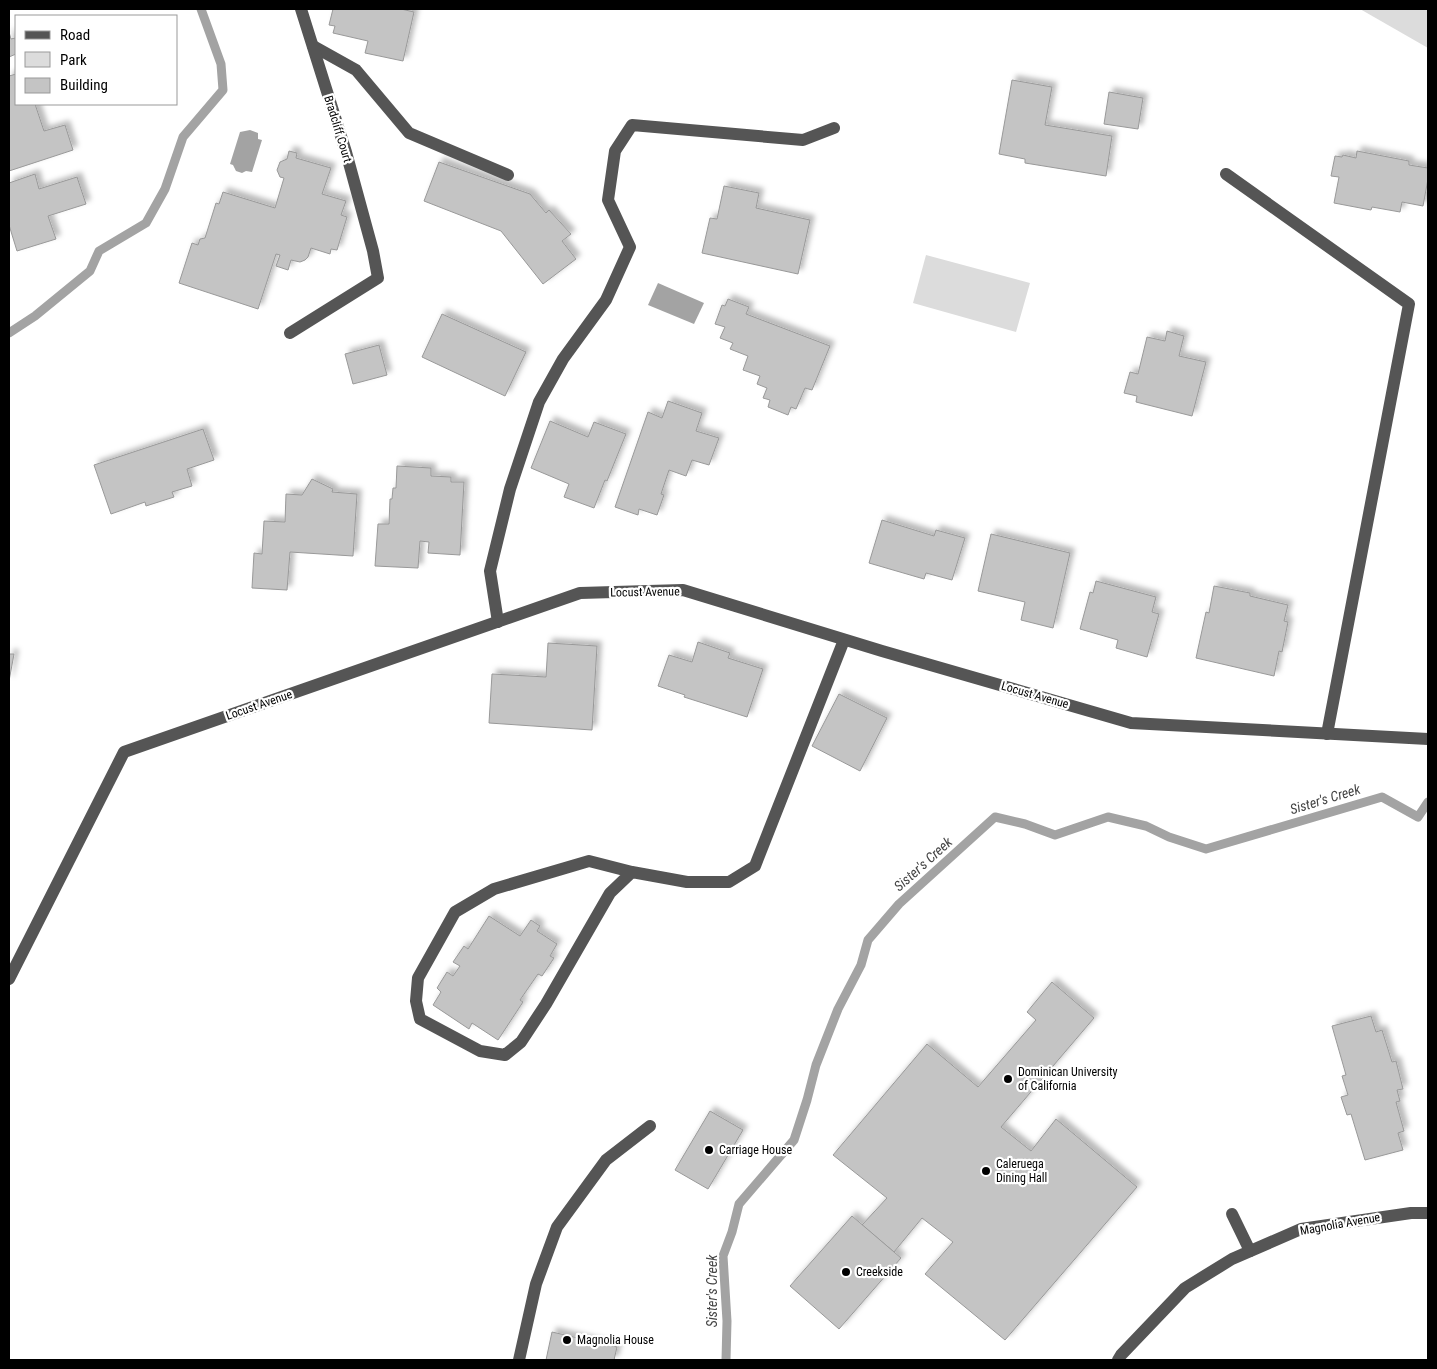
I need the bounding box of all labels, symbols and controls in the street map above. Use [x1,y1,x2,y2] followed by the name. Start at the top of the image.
[15,15,178,105] legend
[60,26,90,44] text: Road
[60,51,87,69] text: Park
[60,76,108,94] text: Building
[321,94,355,165] street label: Bradcliff Court
[610,584,680,600] street label: Locust Avenue
[1000,679,1071,711] street label: Locust Avenue
[224,687,294,723] street label: Locust Avenue
[1288,780,1363,817] water label: Sister's Creek
[891,833,956,894] water label: Sister's Creek
[1018,1065,1118,1093] place label: Dominican University of California
[1002,1073,1014,1085] marker: Dominican University of California
[719,1143,792,1157] place label: Carriage House
[703,1144,715,1156] marker: Carriage House
[996,1157,1047,1185] place label: Caleruega Dining Hall
[980,1165,992,1177] marker: Caleruega Dining Hall
[1299,1210,1382,1238] street label: Magnolia Avenue
[704,1254,720,1327] water label: Sister's Creek
[856,1265,903,1279] place label: Creekside
[840,1266,852,1278] marker: Creekside
[577,1333,654,1347] place label: Magnolia House
[561,1334,573,1346] marker: Magnolia House

